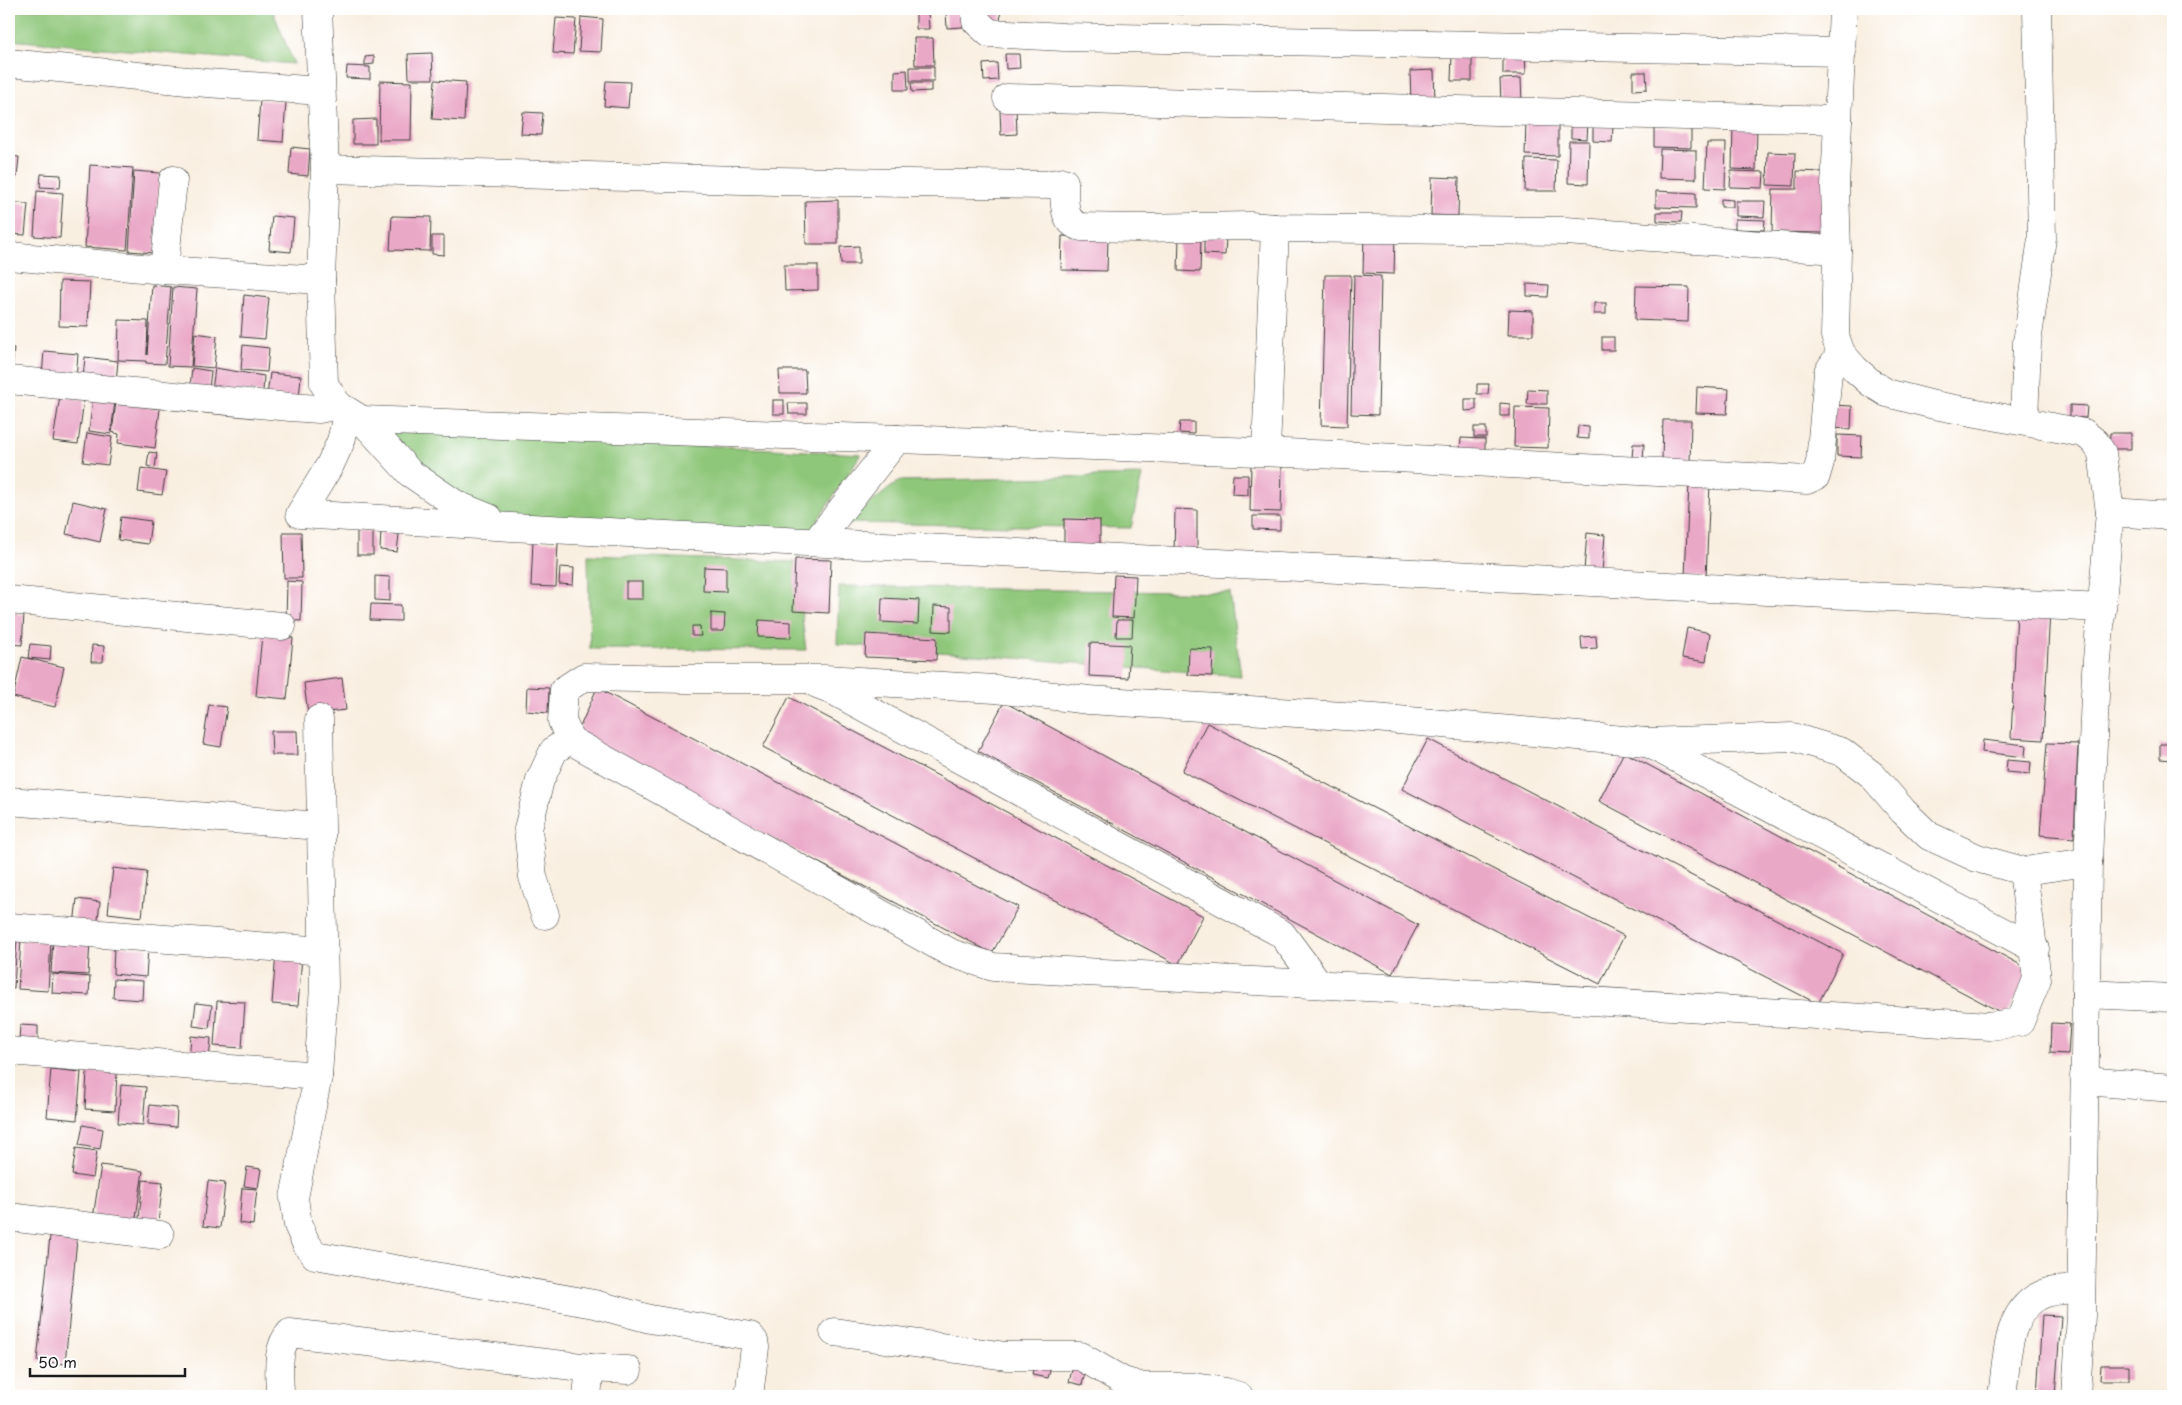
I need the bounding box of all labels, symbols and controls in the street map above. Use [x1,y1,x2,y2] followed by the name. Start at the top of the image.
[30,1345,185,1377] scale bar
[38,1350,77,1373] text: 50 m

